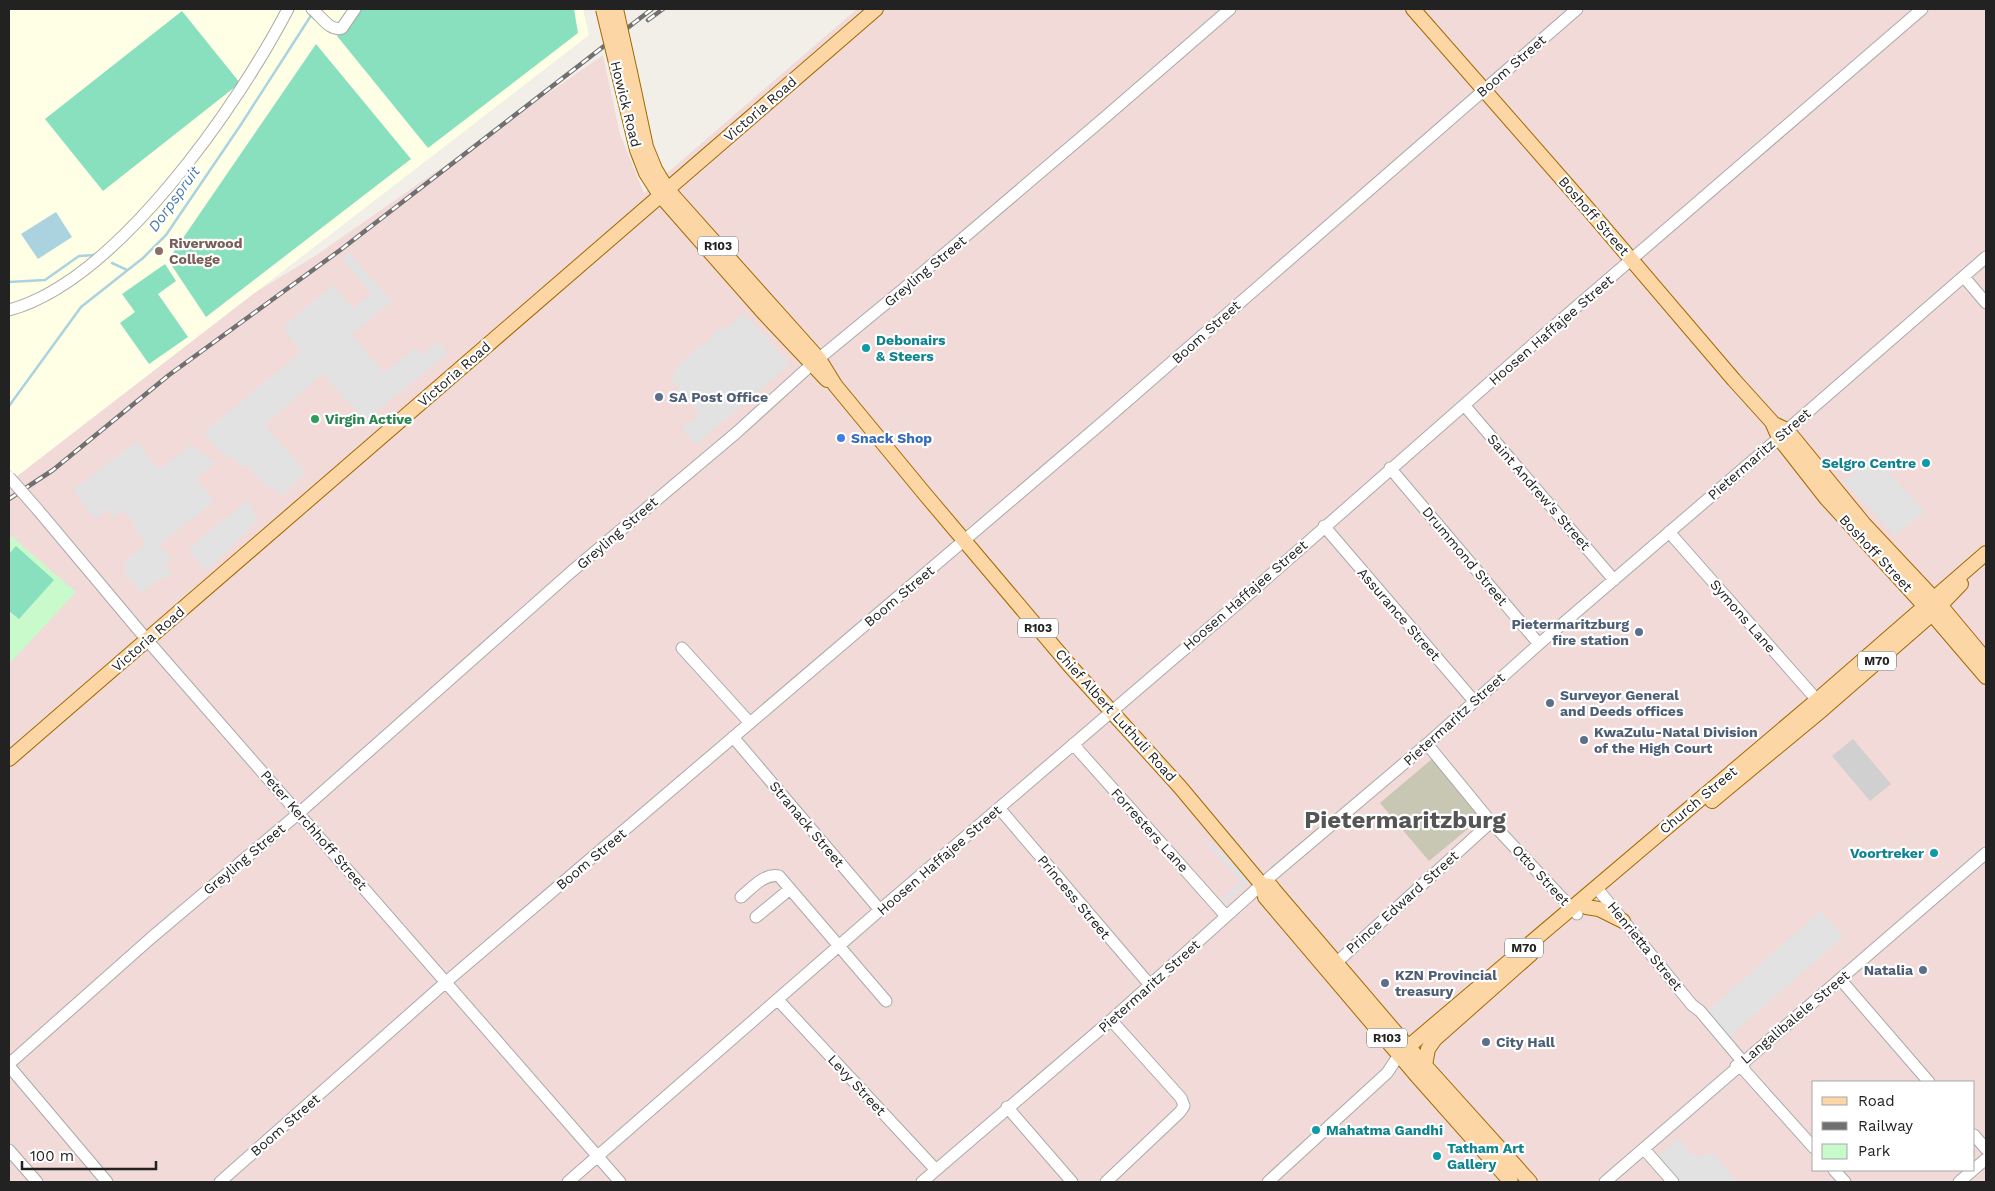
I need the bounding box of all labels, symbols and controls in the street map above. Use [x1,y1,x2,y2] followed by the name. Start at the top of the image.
[1473,32,1549,100] street label: Boom Street
[608,59,644,149] street label: Howick Road
[720,73,800,145] street label: Victoria Road
[144,162,204,235] water label: Dorpspruit
[1555,173,1633,259] street label: Boshoff Street
[881,232,969,310] street label: Greyling Street
[169,235,243,267] place label: Riverwood College
[698,237,738,256] road number: R103
[153,245,165,257] marker: Riverwood College
[1486,272,1616,388] street label: Hoosen Haffajee Street
[1169,297,1243,367] street label: Boom Street
[876,332,946,364] place label: Debonairs & Steers
[414,338,494,410] street label: Victoria Road
[860,342,872,354] marker: Debonairs & Steers
[669,389,768,405] place label: SA Post Office
[653,391,665,403] marker: SA Post Office
[1704,405,1814,503] street label: Pietermaritz Street
[325,411,412,427] place label: Virgin Active
[309,413,321,425] marker: Virgin Active
[851,430,932,446] place label: Snack Shop
[1484,431,1594,553] street label: Saint Andrew's Street
[835,432,847,444] marker: Snack Shop
[1822,455,1916,471] place label: Selgro Centre
[1920,457,1932,469] marker: Selgro Centre
[573,494,661,572] street label: Greyling Street
[1419,503,1511,609] street label: Drummond Street
[1836,511,1916,595] street label: Boshoff Street
[1180,537,1310,653] street label: Hoosen Haffajee Street
[861,562,937,630] street label: Boom Street
[1354,564,1444,664] street label: Assurance Street
[1707,576,1779,656] street label: Symons Lane
[108,603,188,675] street label: Victoria Road
[1511,616,1629,648] place label: Pietermaritzburg fire station
[1018,618,1058,638] road number: R103
[1633,626,1645,638] marker: Pietermaritzburg fire station
[1052,646,1180,784] street label: Chief Albert Luthuli Road
[1858,651,1896,670] road number: M70
[1400,669,1508,769] street label: Pietermaritz Street
[1560,687,1684,719] place label: Surveyor General and Deeds offices
[1544,697,1556,709] marker: Surveyor General and Deeds offices
[1594,724,1758,756] place label: KwaZulu-Natal Division of the High Court
[1578,734,1590,746] marker: KwaZulu-Natal Division of the High Court
[1656,763,1740,837] street label: Church Street
[258,767,370,893] street label: Peter Kerchhoff Street
[766,778,848,870] street label: Stranack Street
[1108,785,1192,875] street label: Forresters Lane
[874,802,1004,918] street label: Hoosen Haffajee Street
[1304,806,1506,834] district label: Pietermaritzburg
[200,820,288,898] street label: Greyling Street
[553,825,629,893] street label: Boom Street
[1509,842,1573,909] street label: Otto Street
[1850,845,1924,861] place label: Voortreker
[1343,847,1461,957] street label: Prince Edward Street
[1928,847,1940,859] marker: Voortreker
[1034,852,1114,942] street label: Princess Street
[1604,898,1686,994] street label: Henrietta Street
[1095,936,1203,1036] street label: Pietermaritz Street
[1505,938,1543,958] road number: M70
[1864,962,1914,978] place label: Natalia
[1917,964,1929,976] marker: Natalia
[1395,967,1497,999] place label: KZN Provincial treasury
[1738,967,1853,1067] street label: Langalibalele Street
[1379,977,1391,989] marker: KZN Provincial treasury
[1367,1028,1407,1048] road number: R103
[1496,1034,1555,1050] place label: City Hall
[1480,1036,1492,1048] marker: City Hall
[825,1051,889,1119] street label: Levy Street
[1812,1081,1975,1171] legend
[247,1091,323,1159] street label: Boom Street
[1858,1092,1895,1110] text: Road
[1858,1117,1913,1135] text: Railway
[1326,1122,1443,1138] place label: Mahatma Gandhi
[1310,1124,1322,1136] marker: Mahatma Gandhi
[22,1138,156,1170] scale bar
[1447,1140,1524,1172] place label: Tatham Art Gallery
[1858,1142,1891,1160] text: Park
[30,1147,74,1165] text: 100 m
[1431,1150,1443,1162] marker: Tatham Art Gallery

